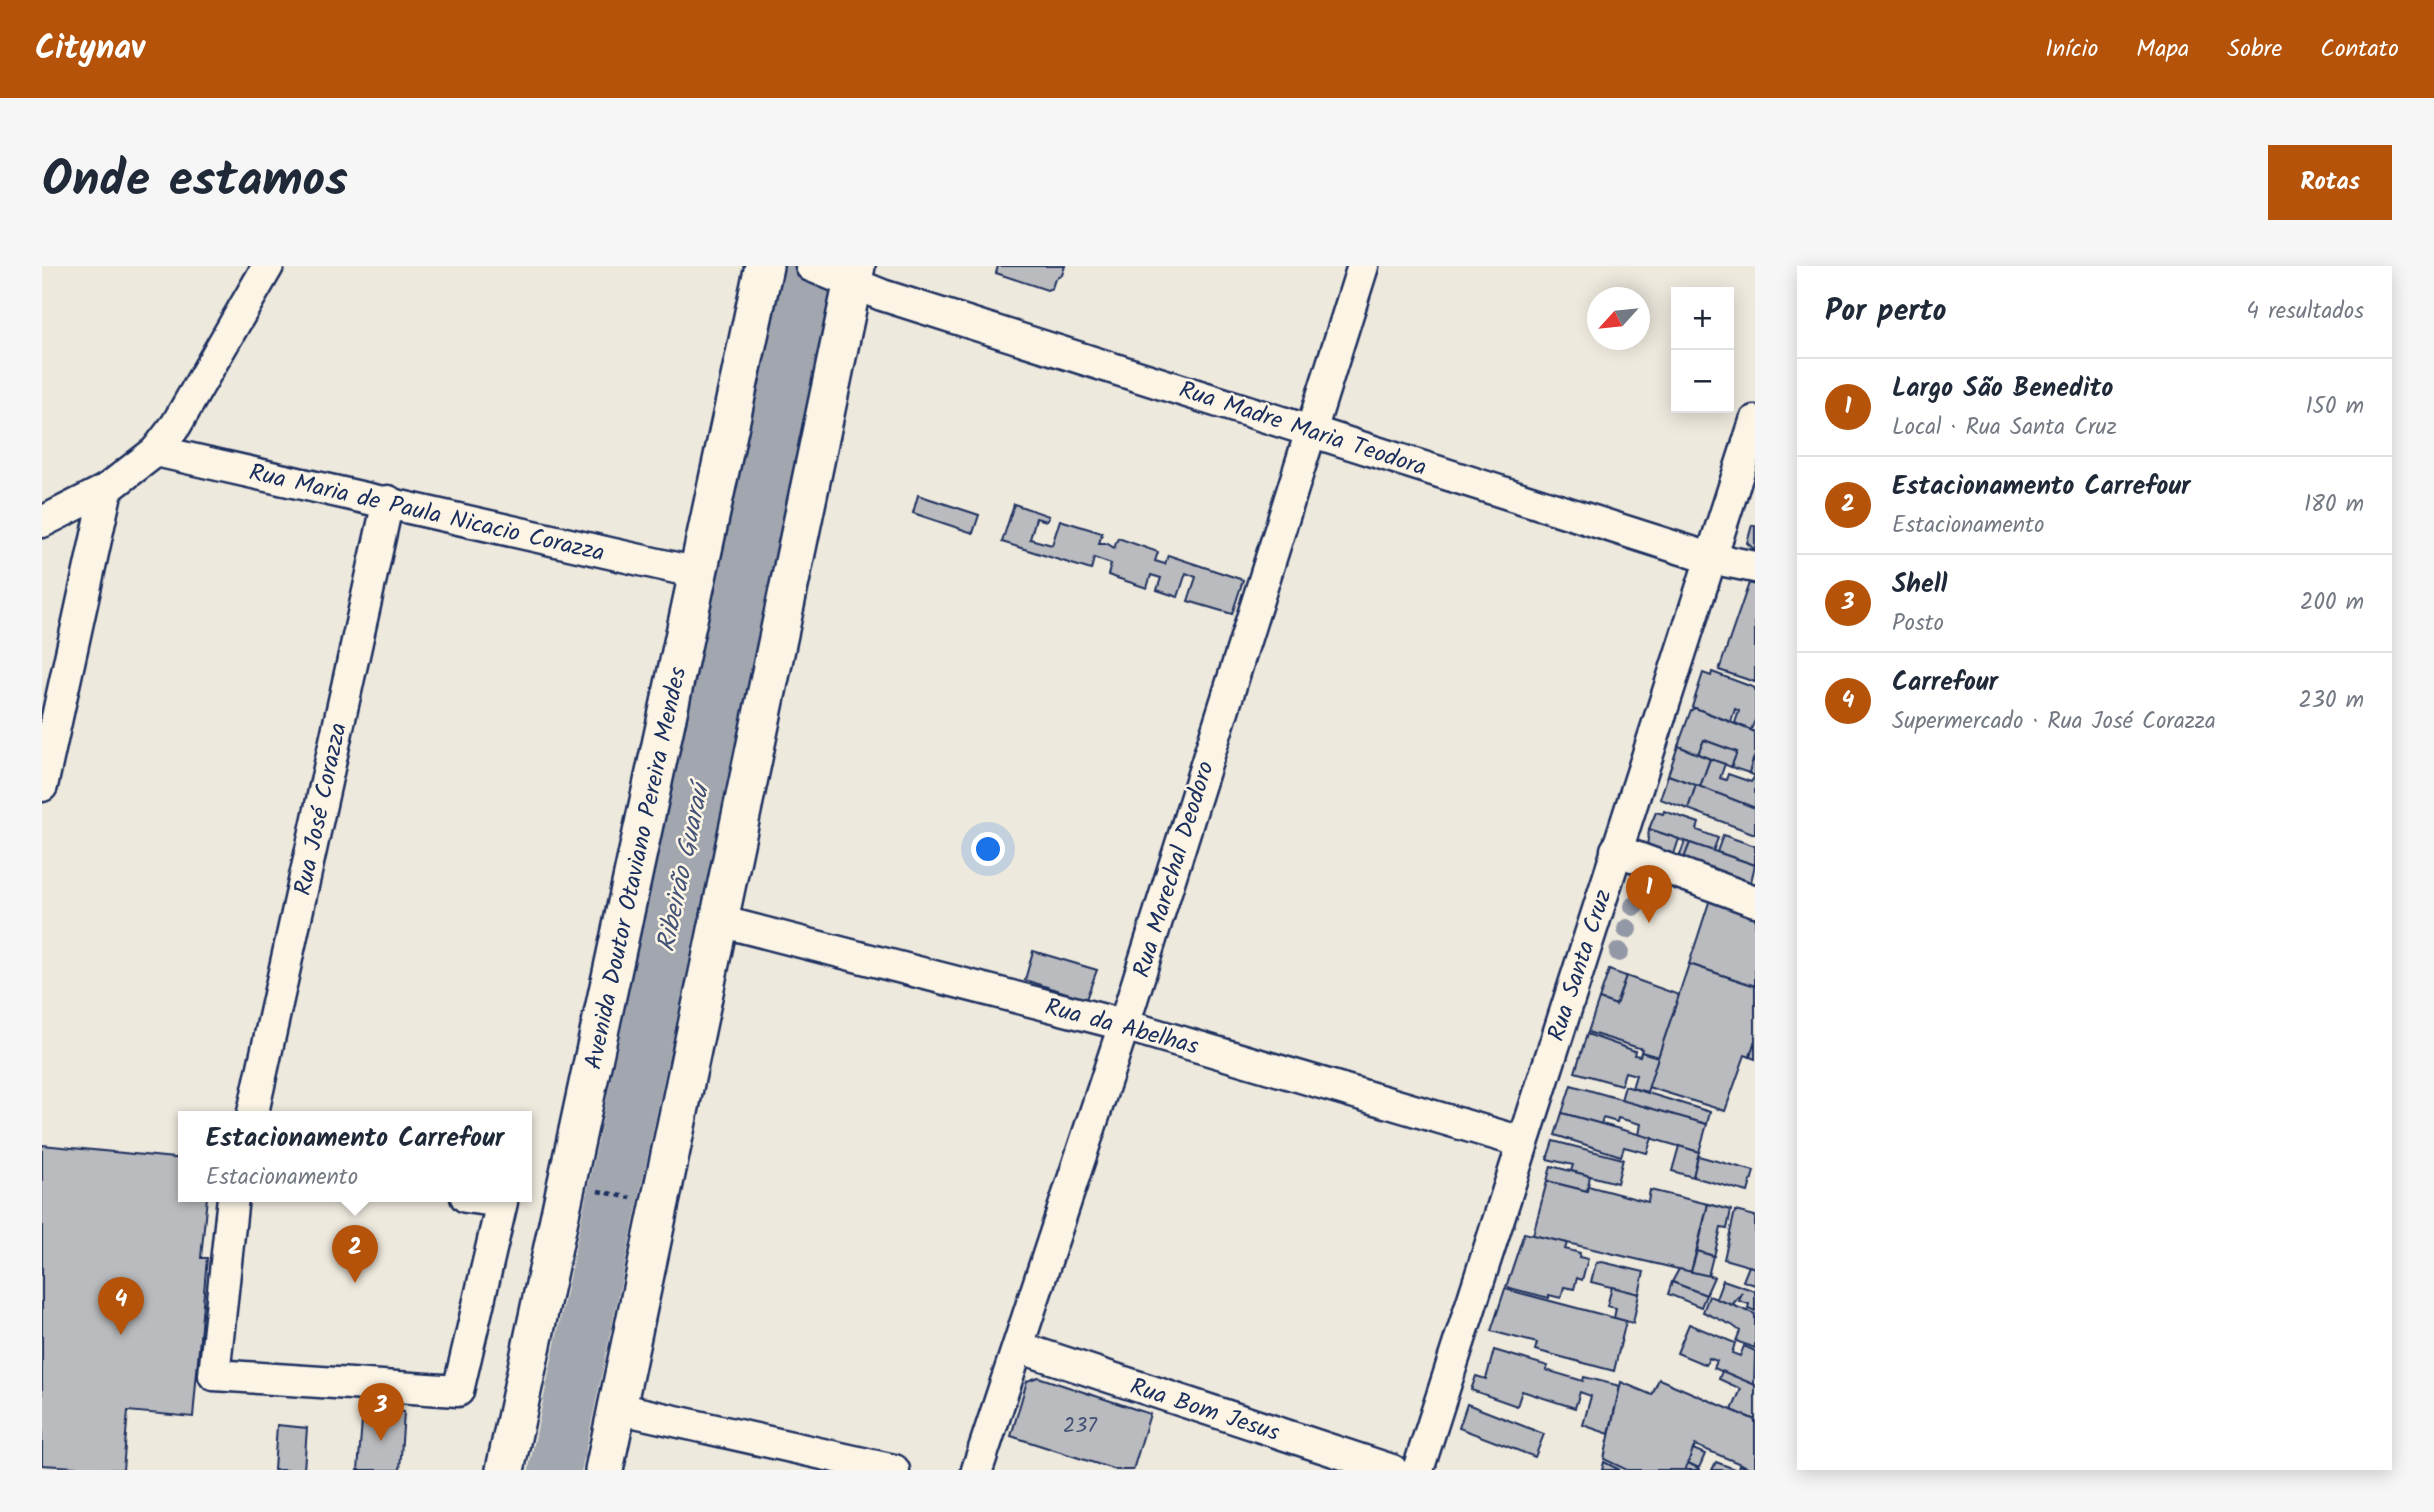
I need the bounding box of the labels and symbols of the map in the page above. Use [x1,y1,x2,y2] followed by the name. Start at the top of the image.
[1587,287,1650,350] north arrow
[1174,371,1431,488] street label: Rua Madre Maria Teodora
[245,454,608,573] street label: Rua Maria de Paula Nicacio Corazza
[575,663,698,1073] street label: Avenida Doutor Otaviano Pereira Mendes
[284,719,359,899] street label: Rua José Corazza
[1123,756,1226,982] street label: Rua Marechal Deodoro
[646,776,723,956] water label: Ribeirão Guaraú
[971,832,1005,866] your location
[1626,865,1672,923] pin: 1
[1537,884,1623,1047] street label: Rua Santa Cruz
[1040,988,1203,1067] street label: Rua da Abelhas
[332,1225,378,1283] pin: 2
[98,1277,144,1335] pin: 4
[1125,1368,1284,1453] street label: Rua Bom Jesus
[358,1383,404,1441] pin: 3
[1063,1410,1098,1443] house number: 237

